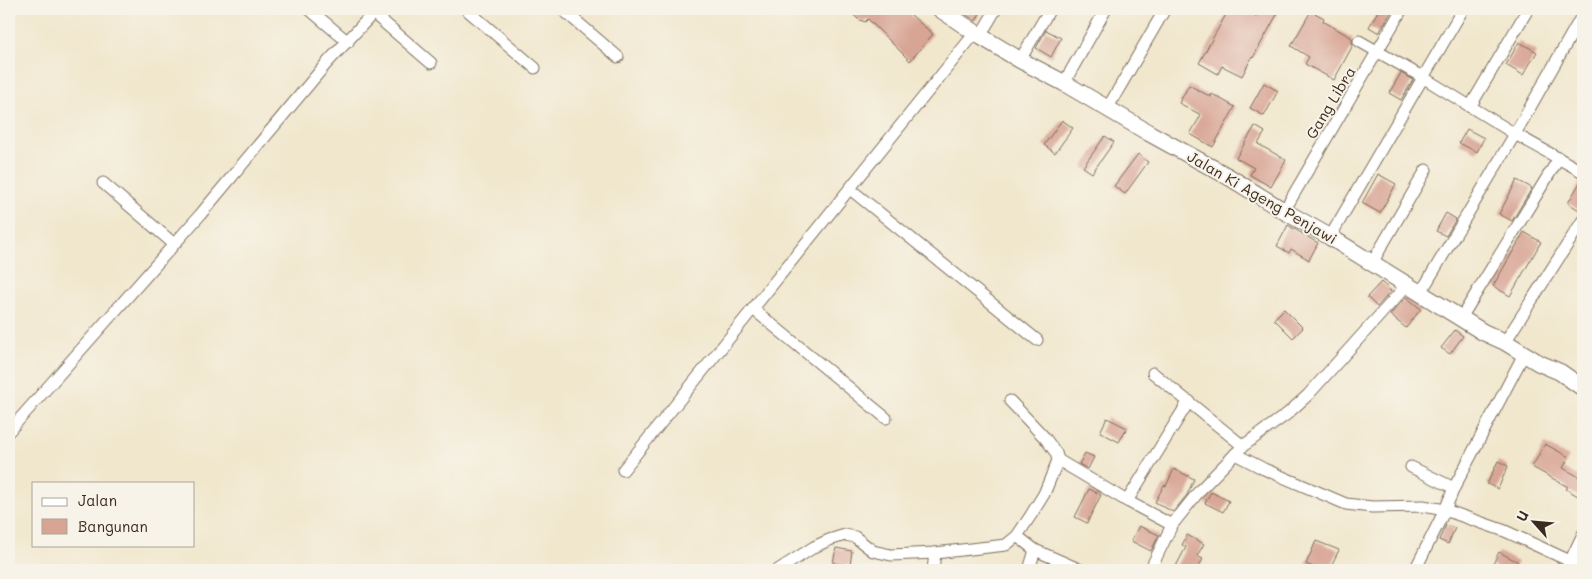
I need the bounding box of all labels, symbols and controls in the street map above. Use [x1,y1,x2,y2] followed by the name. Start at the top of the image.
[1301,63,1360,142] street label: Gang Libra
[1184,146,1341,248] street label: Jalan Ki Ageng Penjawi
[32,482,195,546] legend
[78,490,117,510] text: Jalan
[1510,496,1560,546] north arrow
[1511,507,1533,525] text: U
[78,516,148,536] text: Bangunan

